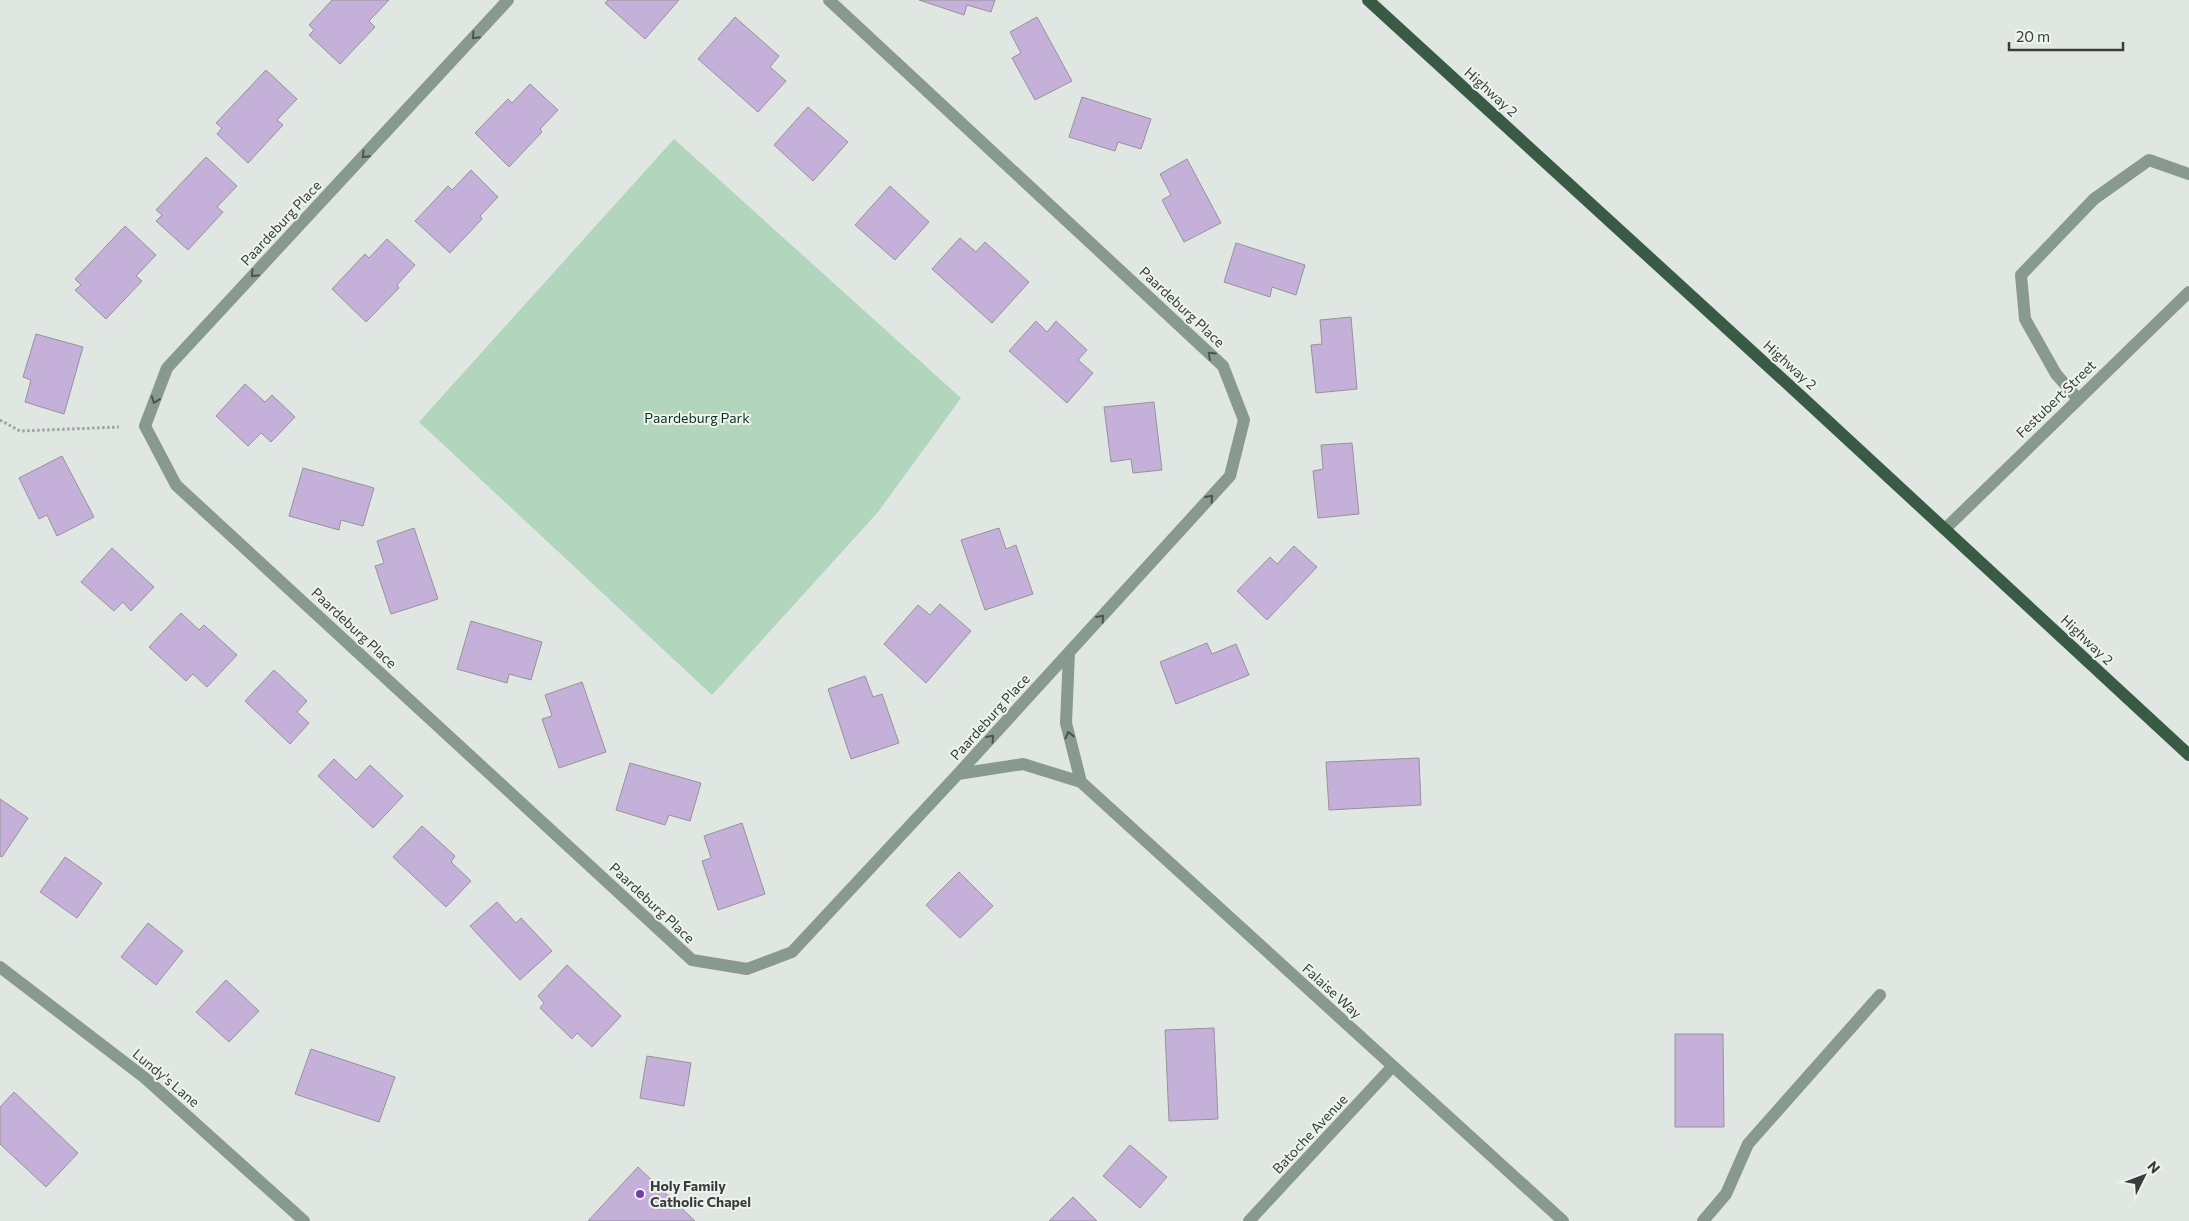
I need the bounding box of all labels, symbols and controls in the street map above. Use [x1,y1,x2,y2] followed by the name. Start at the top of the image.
[2009,20,2123,52] scale bar
[2016,27,2050,45] text: 20 m
[472,30,481,39] one-way arrow
[1461,63,1522,120] street label: Highway 2
[362,149,371,158] one-way arrow
[237,177,324,269] street label: Paardeburg Place
[1136,263,1228,350] street label: Paardeburg Place
[251,268,260,277] one-way arrow
[1760,336,1821,393] street label: Highway 2
[1208,352,1217,361] one-way arrow
[2012,356,2099,441] street label: Festubert Street
[151,395,161,404] one-way arrow
[644,409,750,426] park label: Paardeburg Park
[1204,495,1213,504] one-way arrow
[308,584,400,671] street label: Paardeburg Place
[2058,611,2117,668] street label: Highway 2
[1095,615,1104,624] one-way arrow
[946,670,1033,763] street label: Paardeburg Place
[1064,730,1075,739] one-way arrow
[985,735,994,744] one-way arrow
[606,859,698,946] street label: Paardeburg Place
[1299,960,1365,1022] street label: Falaise Way
[130,1045,203,1110] street label: Lundy's Lane
[1269,1091,1351,1177] street label: Batoche Avenue
[2119,1151,2169,1201] north arrow
[2144,1157,2164,1177] text: N
[650,1177,751,1210] place label: Holy Family Catholic Chapel
[634,1188,646,1200] marker: Holy Family Catholic Chapel

